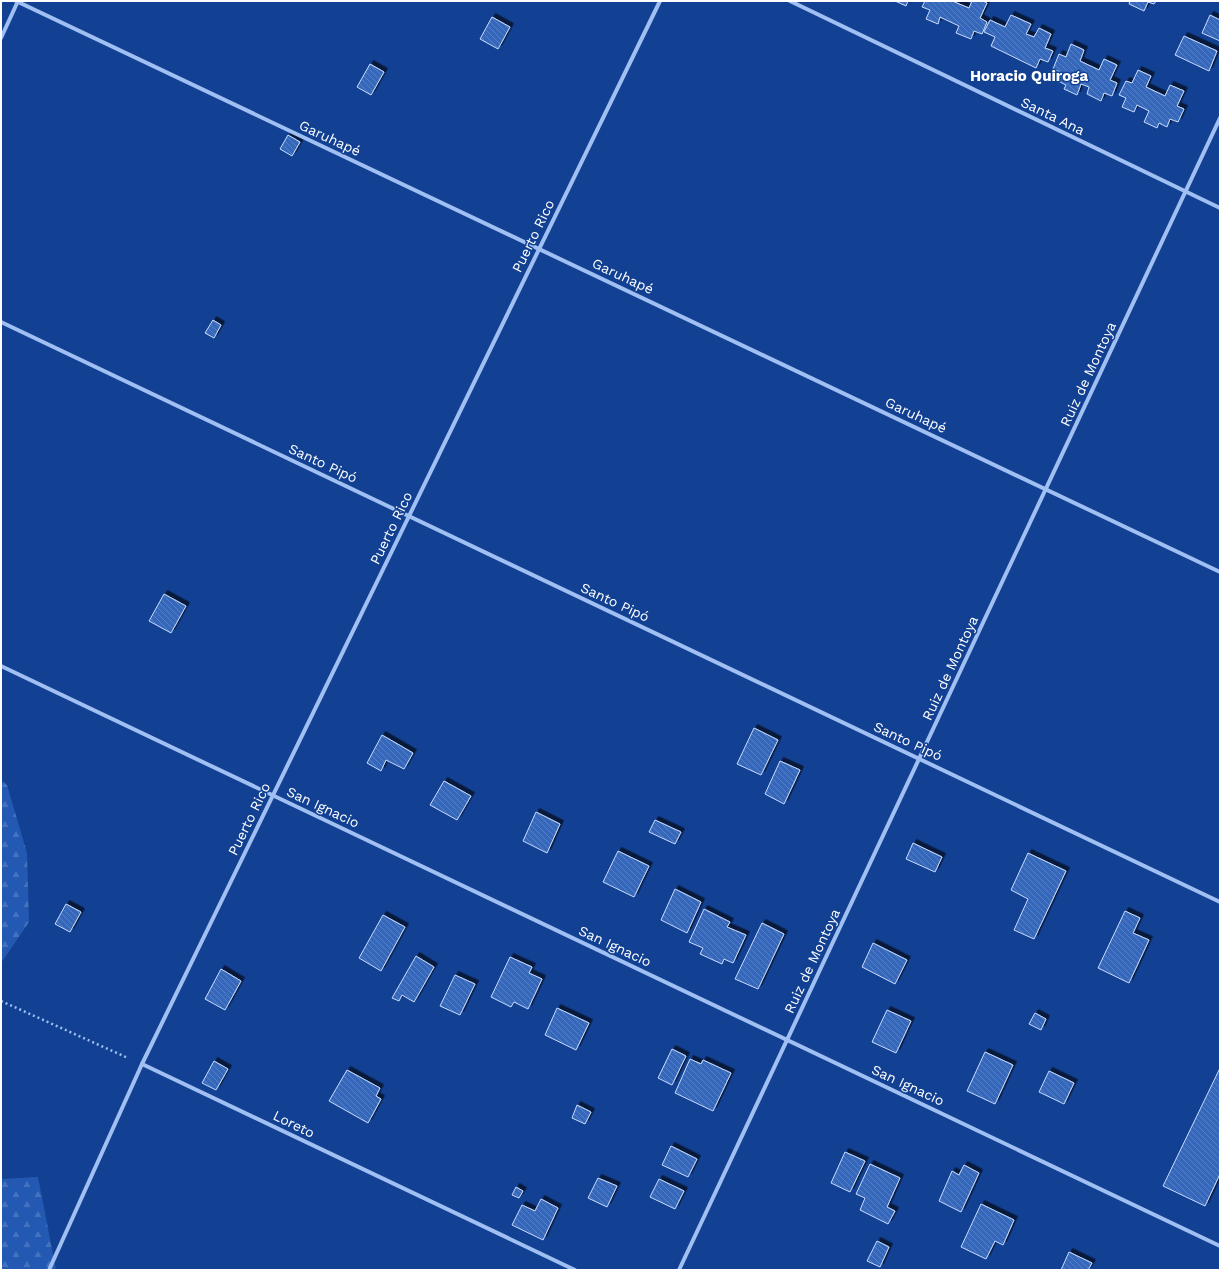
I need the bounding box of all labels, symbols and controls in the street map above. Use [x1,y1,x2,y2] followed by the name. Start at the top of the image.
[970,67,1088,85] district label: Horacio Quiroga
[1019,94,1088,138] street label: Santa Ana
[297,117,363,159] street label: Garuhapé
[509,197,557,275] street label: Puerto Rico
[590,255,656,297] street label: Garuhapé
[1057,319,1119,429] street label: Ruiz de Montoya
[883,394,949,436] street label: Garuhapé
[286,440,360,486] street label: Santo Pipó
[367,489,415,567] street label: Puerto Rico
[578,579,652,625] street label: Santo Pipó
[919,613,981,723] street label: Ruiz de Montoya
[871,718,945,764] street label: Santo Pipó
[225,780,273,858] street label: Puerto Rico
[284,783,362,831] street label: San Ignacio
[781,906,843,1016] street label: Ruiz de Montoya
[576,922,654,970] street label: San Ignacio
[869,1061,947,1109] street label: San Ignacio
[271,1107,317,1141] street label: Loreto

